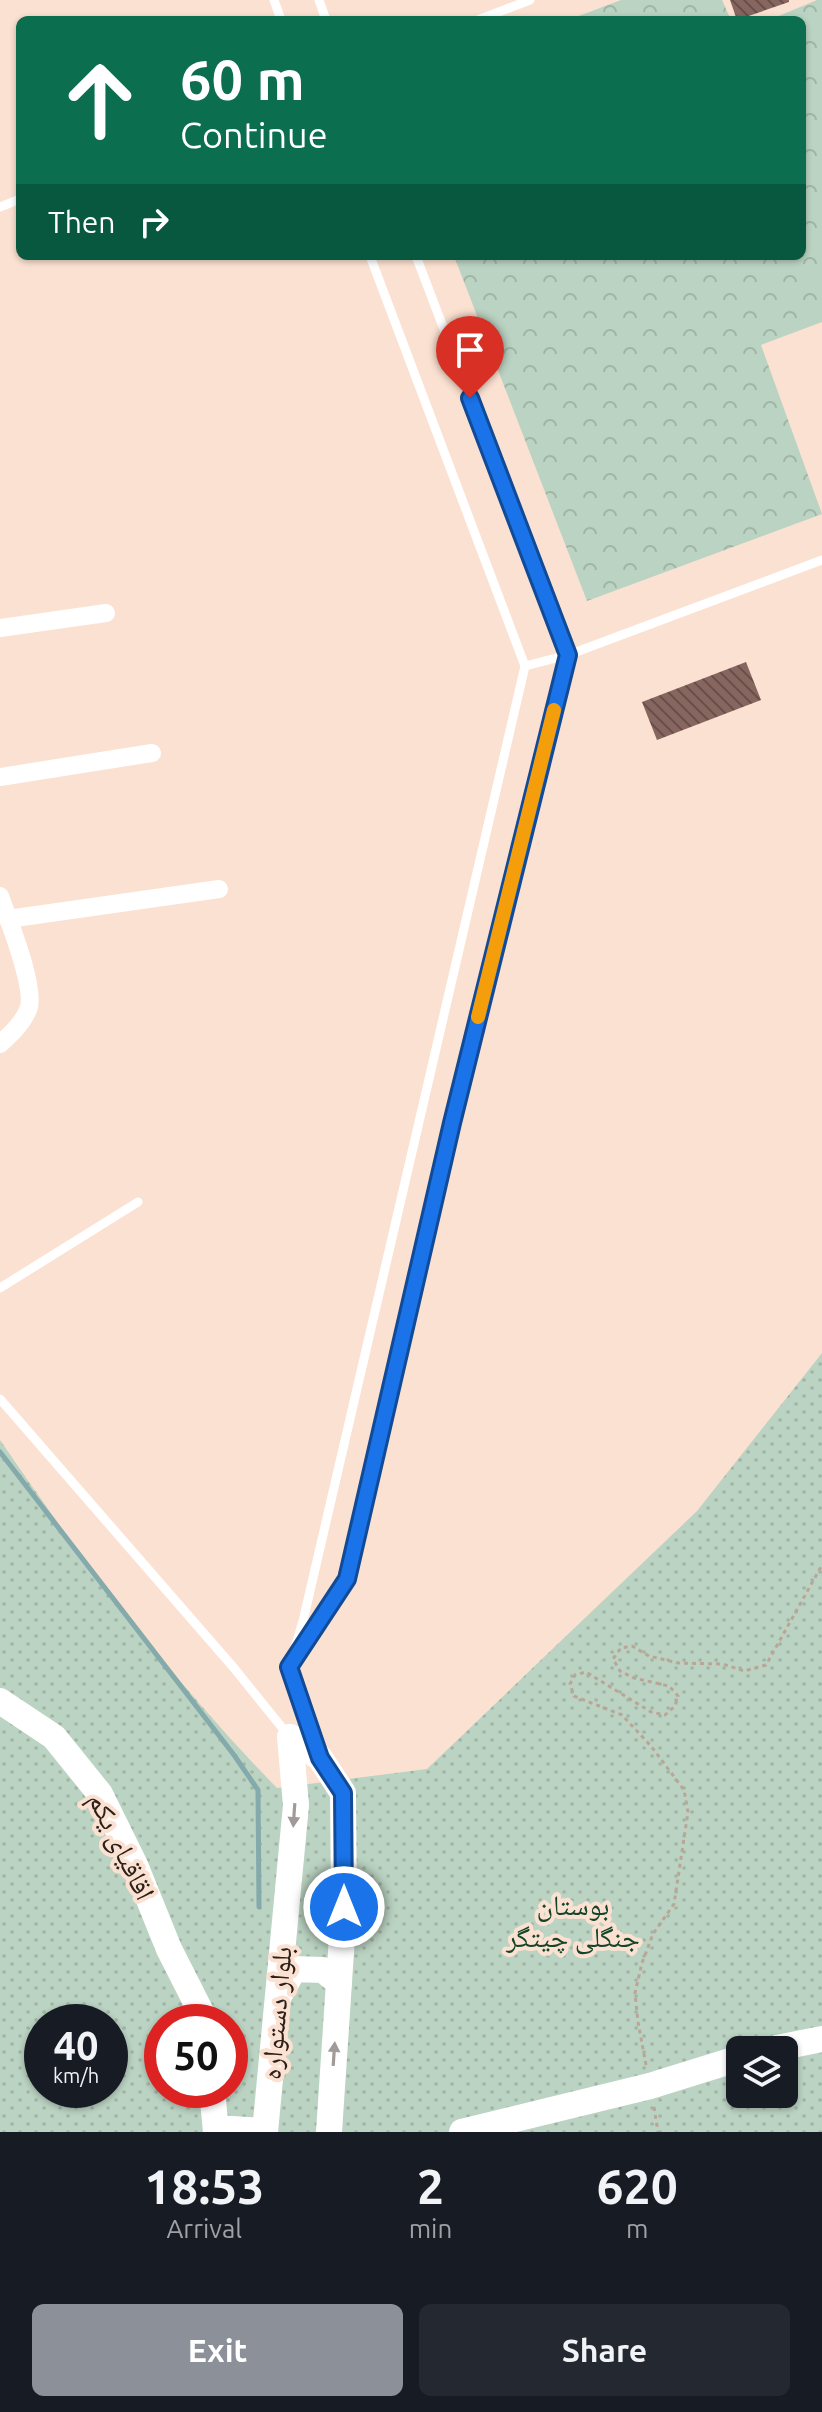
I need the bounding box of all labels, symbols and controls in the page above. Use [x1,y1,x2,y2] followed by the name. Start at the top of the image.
[48,48,152,152] icon: ahead
[180,48,305,111] text: 60 m
[180,114,328,155] text: Continue
[132,200,176,244] icon: right
[48,205,116,239] text: Then
[436,316,504,398] pin
[448,328,492,372] icon: arrive
[80,1787,162,1906] street label: اقاقیای یکم
[287,1803,300,1828] one-way arrow
[302,1865,386,1949] position arrow
[505,1889,640,1955] park label: بوستان جنگلی چیتگر
[254,1945,298,2081] street label: بلوار دستواره
[144,2004,248,2108] speed limit sign: 50
[53,2023,99,2068] text: 40
[726,2036,798,2108] map controls
[726,2036,798,2108] button: layers
[328,2041,341,2066] one-way arrow
[53,2064,99,2087] text: km/h
[144,2159,264,2213] text: 18:53
[417,2159,444,2213] text: 2
[597,2159,678,2213] text: 620
[166,2214,242,2243] text: Arrival
[409,2214,452,2243] text: min
[626,2214,648,2243] text: m
[32,2304,403,2396] button: Exit
[419,2304,790,2396] button: Share

